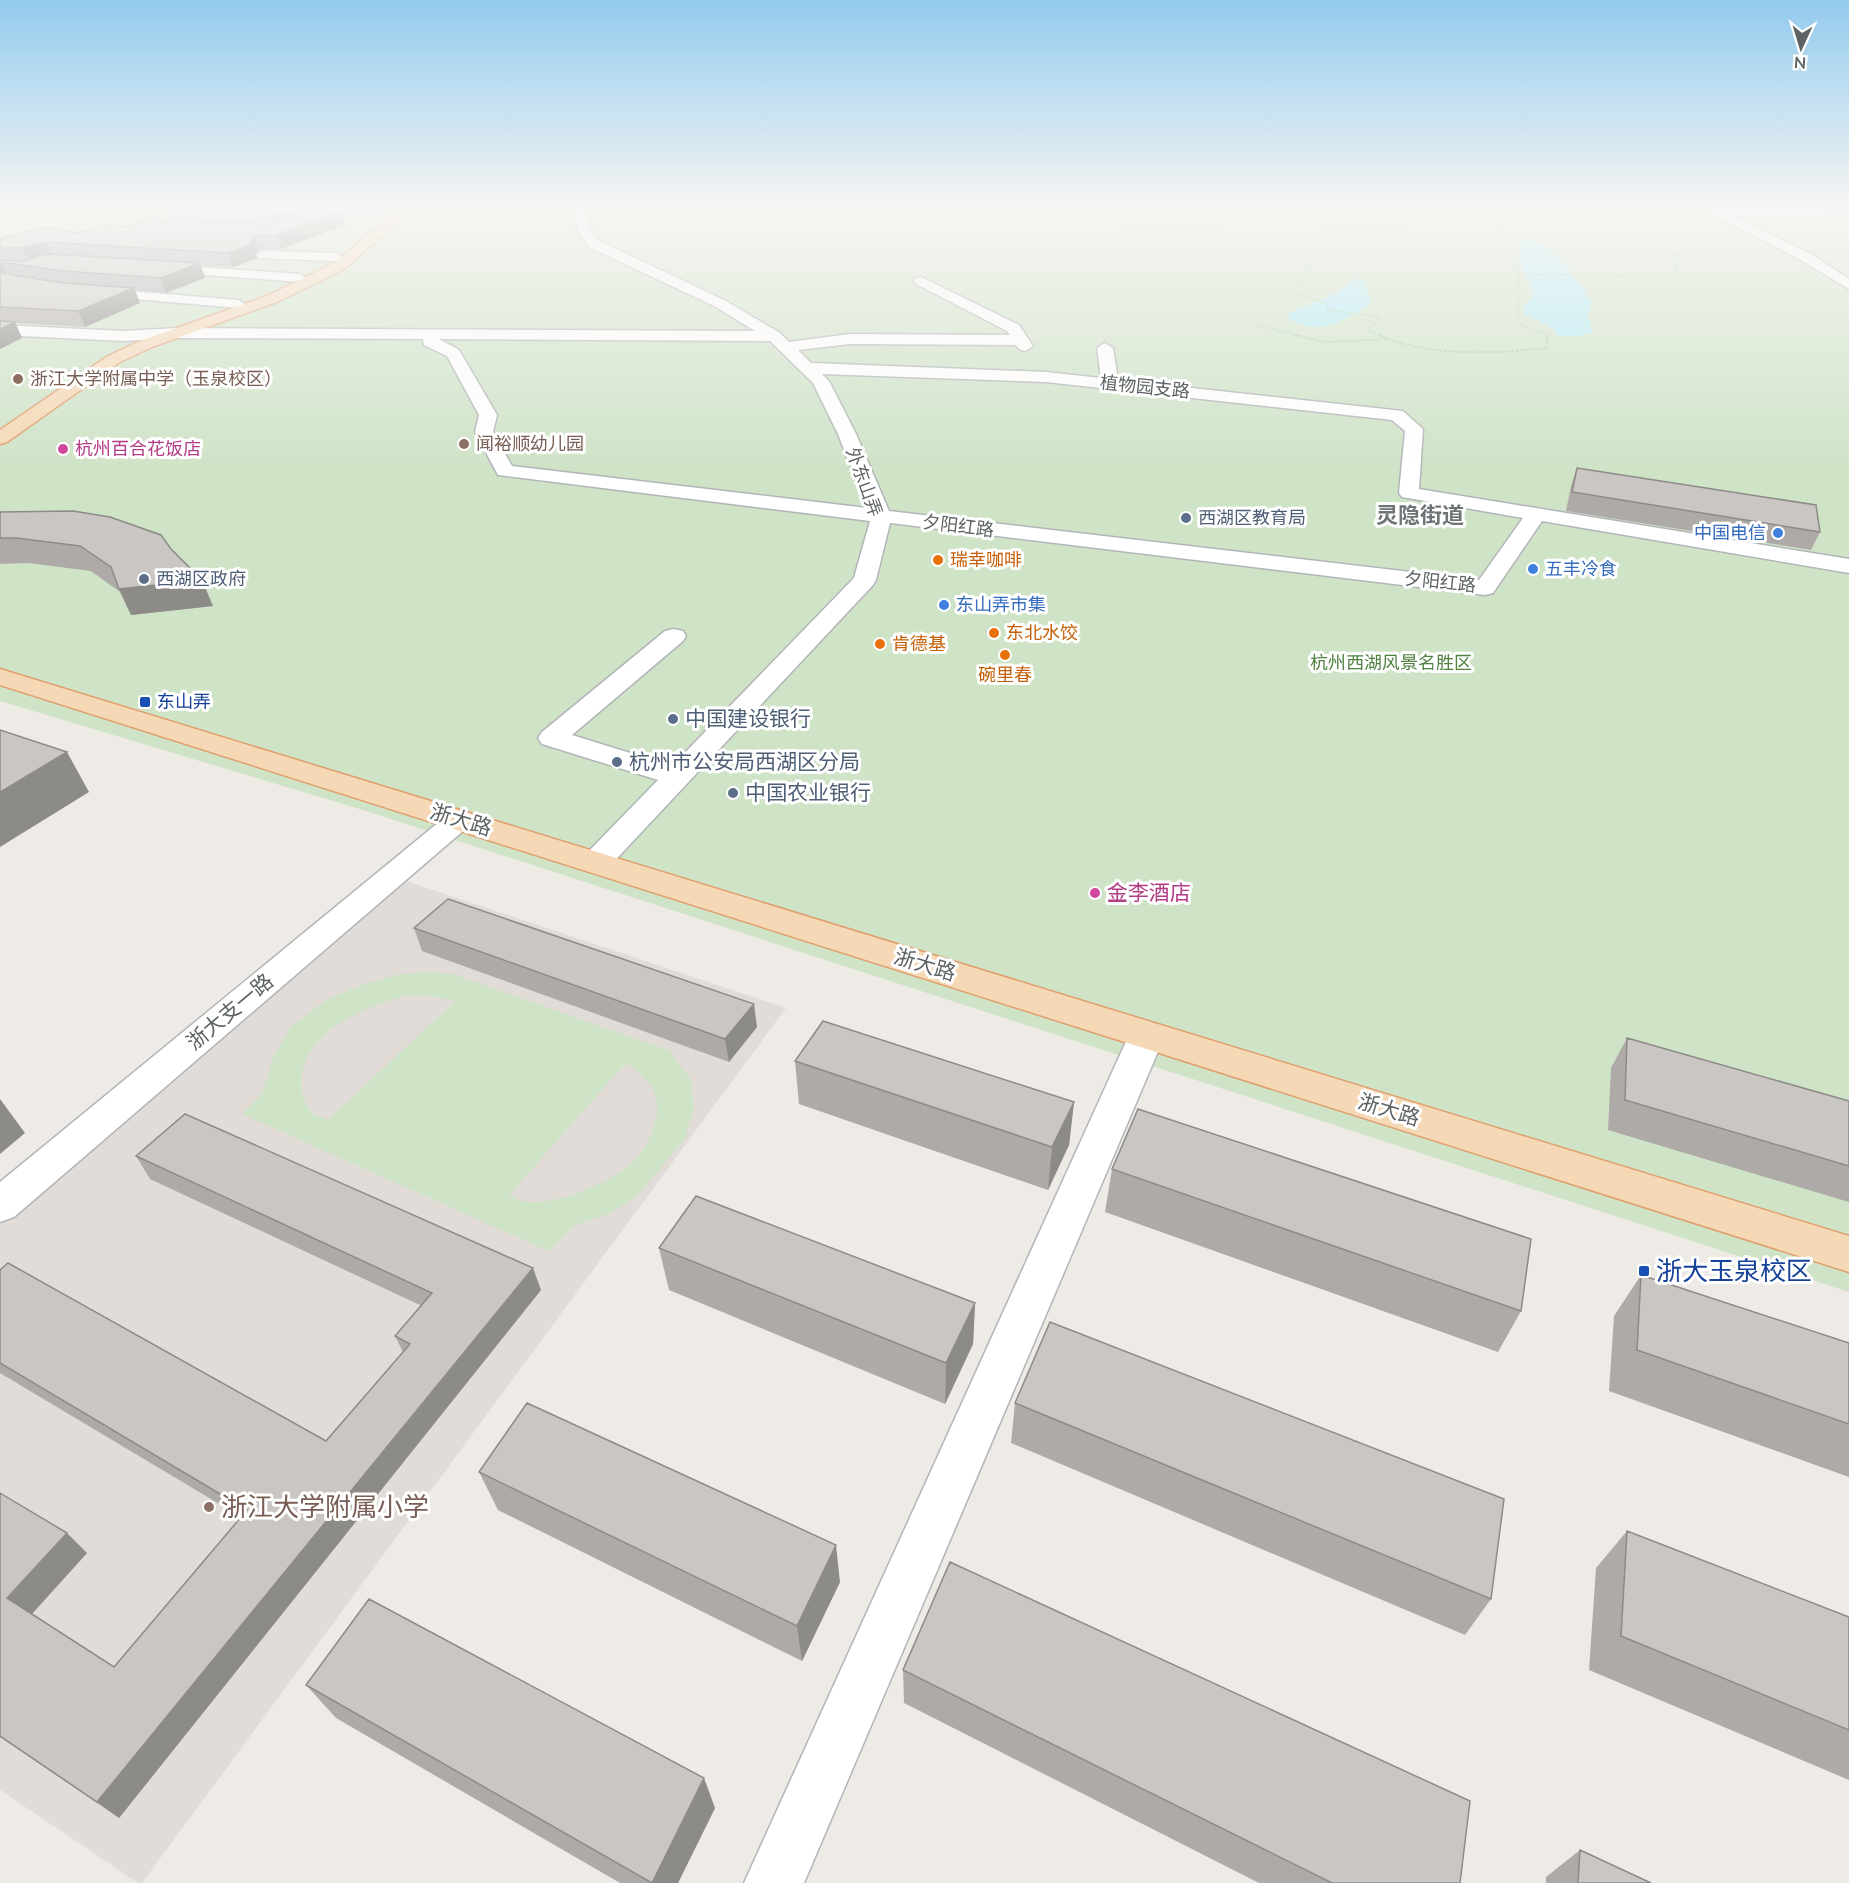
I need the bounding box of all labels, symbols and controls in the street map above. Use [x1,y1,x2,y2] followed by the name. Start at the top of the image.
[1771,18,1831,78] north arrow
[1793,53,1807,73] text: N
[30,367,282,390] place label: 浙江大学附属中学（玉泉校区）
[1099,370,1191,403] street label: 植物园支路
[11,372,25,386] marker: 浙江大学附属中学（玉泉校区）
[476,432,584,455] place label: 闻裕顺幼儿园
[75,437,201,460] place label: 杭州百合花饭店
[457,437,471,451] marker: 闻裕顺幼儿园
[56,442,70,456] marker: 杭州百合花饭店
[841,444,888,520] street label: 外东山弄
[1376,501,1464,529] district label: 灵隐街道
[1198,506,1306,529] place label: 西湖区教育局
[921,510,995,541] street label: 夕阳红路
[1179,511,1193,525] marker: 西湖区教育局
[1694,521,1766,544] place label: 中国电信
[1771,526,1785,540] marker: 中国电信
[950,548,1022,571] place label: 瑞幸咖啡
[931,553,945,567] marker: 瑞幸咖啡
[1545,557,1617,580] place label: 五丰冷食
[1526,562,1540,576] marker: 五丰冷食
[1403,566,1477,597] street label: 夕阳红路
[156,567,246,590] place label: 西湖区政府
[137,572,151,586] marker: 西湖区政府
[956,593,1046,616] place label: 东山弄市集
[937,598,951,612] marker: 东山弄市集
[1006,621,1078,644] place label: 东北水饺
[987,626,1001,640] marker: 东北水饺
[892,632,946,655] place label: 肯德基
[873,637,887,651] marker: 肯德基
[998,648,1012,662] marker: 碗里春
[1310,651,1472,674] park label: 杭州西湖风景名胜区
[978,663,1032,686] place label: 碗里春
[157,690,211,713] place label: 东山弄
[138,695,152,709] marker: 东山弄
[685,705,811,731] place label: 中国建设银行
[666,712,680,726] marker: 中国建设银行
[629,748,860,774] place label: 杭州市公安局西湖区分局
[610,755,624,769] marker: 杭州市公安局西湖区分局
[745,779,871,805] place label: 中国农业银行
[726,786,740,800] marker: 中国农业银行
[427,797,495,841] street label: 浙大路
[1107,879,1191,905] place label: 金李酒店
[1088,886,1102,900] marker: 金李酒店
[891,942,959,986] street label: 浙大路
[181,968,278,1055] street label: 浙大支一路
[1355,1087,1423,1131] street label: 浙大路
[1656,1254,1812,1287] place label: 浙大玉泉校区
[1637,1264,1651,1278] marker: 浙大玉泉校区
[221,1490,429,1523] place label: 浙江大学附属小学
[202,1500,216,1514] marker: 浙江大学附属小学

